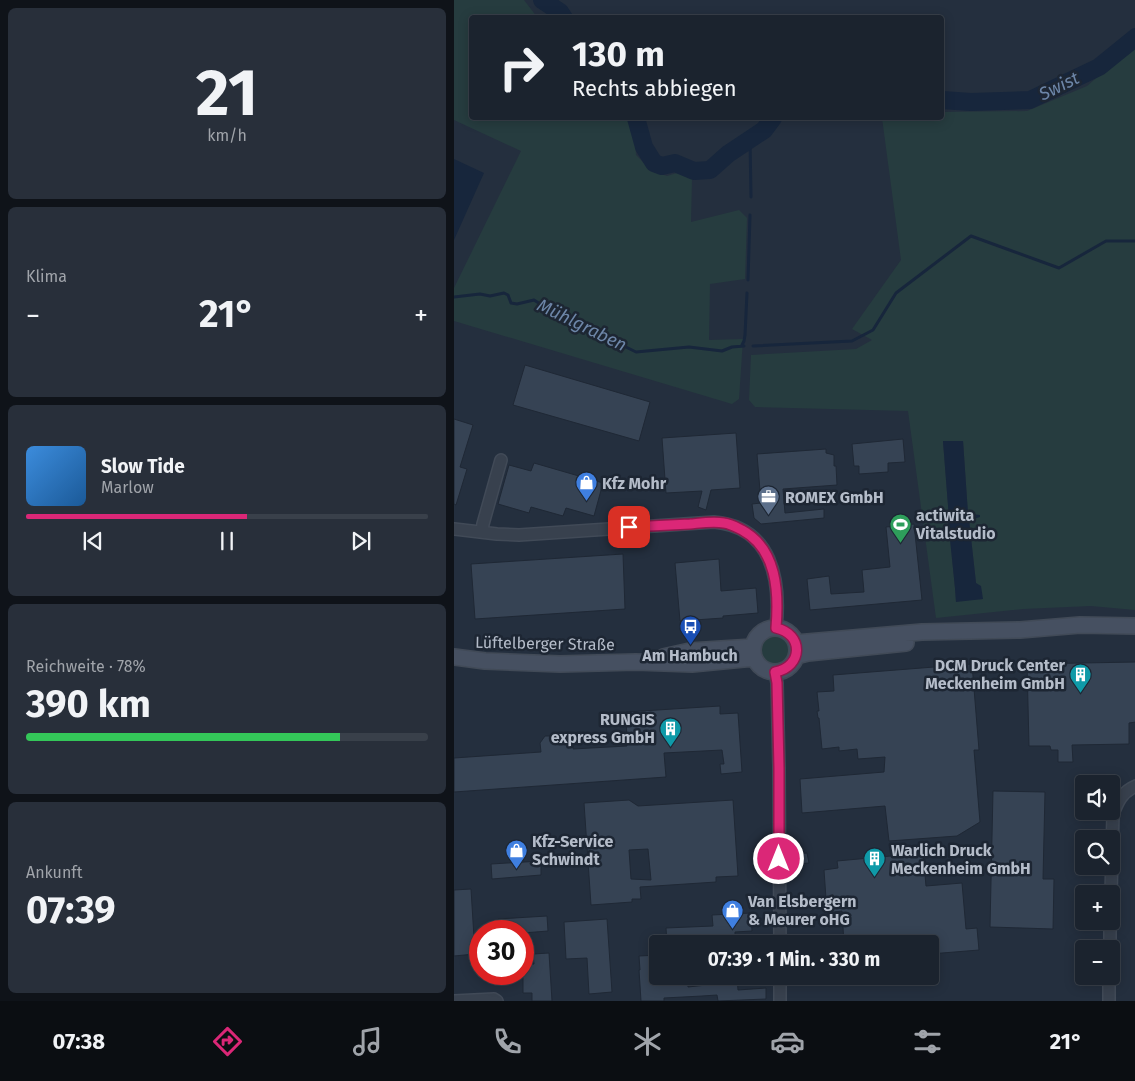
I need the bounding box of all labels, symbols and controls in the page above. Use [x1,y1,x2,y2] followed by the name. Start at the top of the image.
[572,33,665,75] text: 130 m
[489,35,554,100] icon: right
[196,54,258,132] text: 21
[1034,67,1083,106] water label: Swist
[572,75,737,102] text: Rechts abbiegen
[207,126,247,145] text: km/h
[26,267,67,286] text: Klima
[199,291,255,337] text: 21°
[534,294,630,356] water label: Mühlgraben
[26,299,40,332] text: −
[414,299,428,332] text: +
[101,455,185,478] text: Slow Tide
[574,471,598,502] shop icon: Kfz Mohr
[602,474,667,493] place label: Kfz Mohr
[101,478,154,497] text: Marlow
[757,485,781,516] office icon: ROMEX GmbH
[785,488,884,507] place label: ROMEX GmbH
[608,506,650,548] pin
[915,506,996,543] place label: actiwita Vitalstudio
[888,512,912,543] sports icon: actiwita Vitalstudio
[615,513,643,541] icon: arrive
[79,527,107,555] icon: previous
[213,527,241,555] icon: pause
[347,527,375,555] icon: next
[678,614,702,645] bus stop icon: Am Hambuch
[475,633,615,654] street label: Lüftelberger Straße
[641,646,738,665] place label: Am Hambuch
[925,656,1066,693] place label: DCM Druck Center Meckenheim GmbH
[26,657,146,676] text: Reichweite · 78%
[1069,662,1093,693] building icon: DCM Druck Center Meckenheim GmbH
[26,681,151,727] text: 390 km
[551,710,655,747] place label: RUNGIS express GmbH
[659,716,683,747] building icon: RUNGIS express GmbH
[1075,775,1120,985] map controls
[1075,775,1120,820] button: sound
[1075,830,1120,875] button: search
[532,832,614,869] place label: Kfz-Service Schwindt
[752,832,804,884] position arrow
[504,838,528,869] shop icon: Kfz-Service Schwindt
[891,841,1031,878] place label: Warlich Druck Meckenheim GmbH
[863,847,887,878] building icon: Warlich Druck Meckenheim GmbH
[26,863,82,882] text: Ankunft
[1075,885,1120,930] button: +
[26,887,116,933] text: 07:39
[747,892,857,929] place label: Van Elsbergern & Meurer oHG
[720,898,744,929] shop icon: Van Elsbergern & Meurer oHG
[469,920,534,985] speed limit sign: 30
[1075,940,1120,985] button: −
[708,948,880,971] text: 07:39 · 1 Min. · 330 m
[210,1024,245,1059] icon: directions
[350,1024,385,1059] icon: music
[490,1024,525,1059] icon: phone
[630,1024,665,1059] icon: climate
[770,1024,805,1059] icon: car
[910,1024,945,1059] icon: filters
[52,1028,105,1055] text: 07:38
[1050,1028,1082,1055] text: 21°

